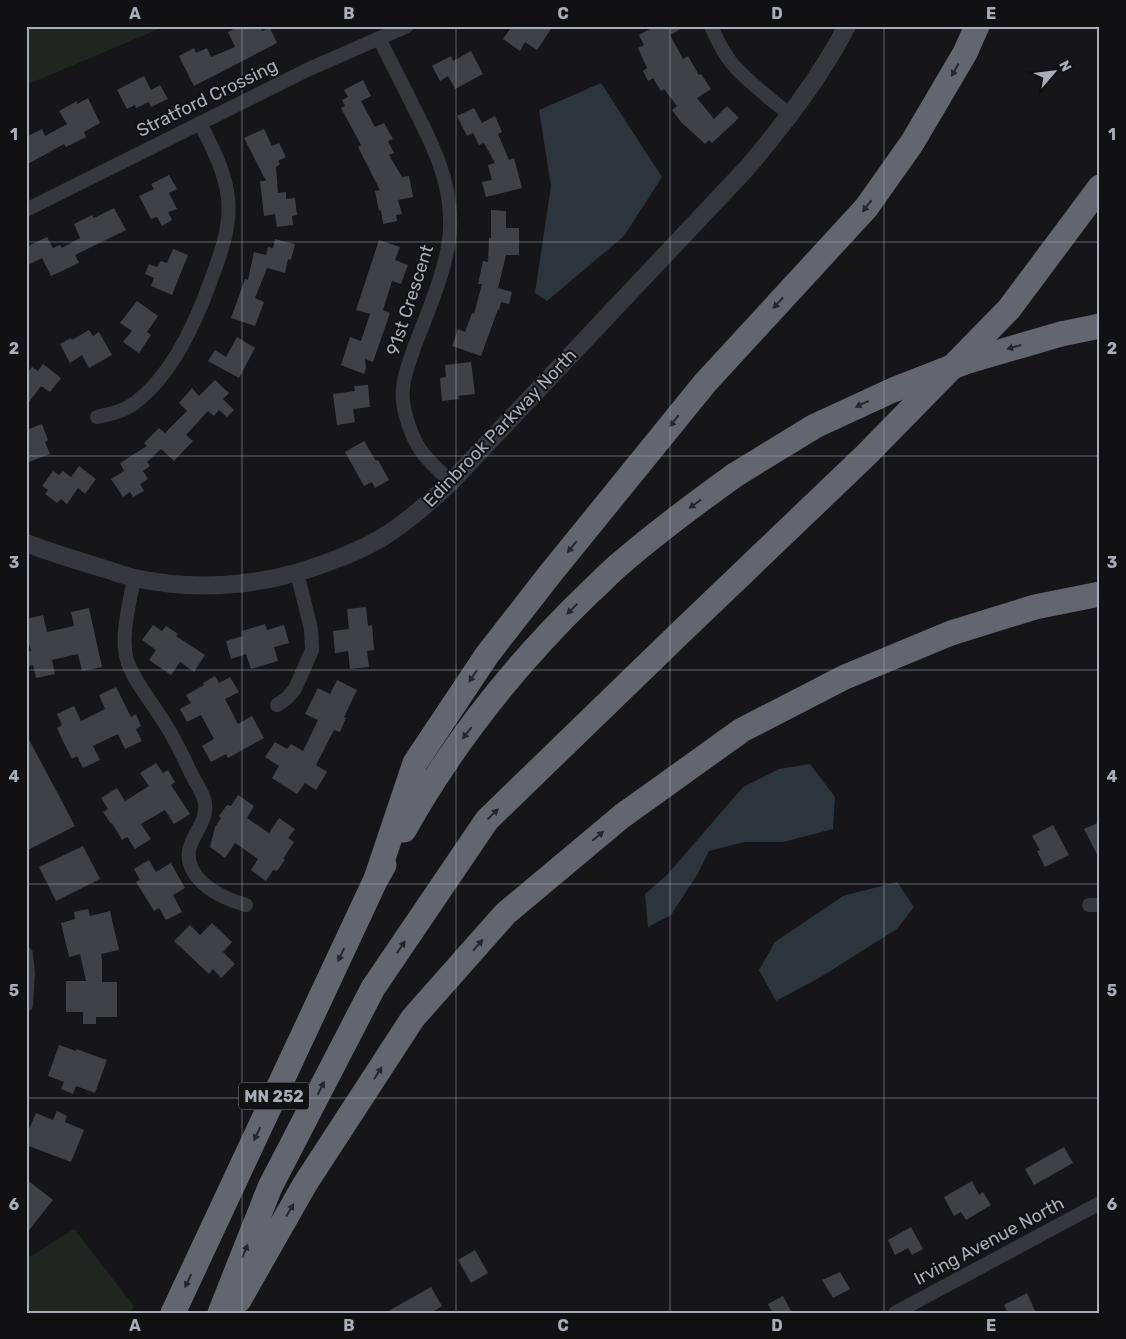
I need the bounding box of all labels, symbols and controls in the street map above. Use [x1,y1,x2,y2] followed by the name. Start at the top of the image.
[129,4,141,23] text: A
[343,4,355,23] text: B
[557,4,569,23] text: C
[771,4,783,23] text: D
[986,4,996,23] text: E
[1028,48,1078,98] north arrow
[133,54,281,142] street label: Stratford Crossing
[1055,58,1075,75] text: N
[951,63,960,77] one-way arrow
[10,125,18,144] text: 1
[1108,125,1116,144] text: 1
[862,199,873,212] one-way arrow
[382,242,438,358] street label: 91st Crescent
[772,297,784,309] one-way arrow
[9,339,19,358] text: 2
[1107,339,1117,358] text: 2
[419,344,581,512] street label: Edinbrook Parkway North
[1007,344,1022,352] one-way arrow
[855,401,869,409] one-way arrow
[668,414,679,427] one-way arrow
[689,498,702,509] one-way arrow
[566,540,577,553] one-way arrow
[9,553,19,572] text: 3
[1107,553,1117,572] text: 3
[566,603,578,615] one-way arrow
[468,670,478,683] one-way arrow
[462,726,472,740] one-way arrow
[9,767,20,786] text: 4
[1107,767,1118,786] text: 4
[487,808,499,820] one-way arrow
[591,831,604,842] one-way arrow
[472,939,483,952] one-way arrow
[396,940,406,954] one-way arrow
[336,948,344,962] one-way arrow
[9,981,19,1000] text: 5
[1107,981,1117,1000] text: 5
[373,1066,382,1079] one-way arrow
[317,1081,325,1096] one-way arrow
[239,1082,309,1110] road number: MN 252
[253,1126,261,1141] one-way arrow
[910,1192,1068,1290] street label: Irving Avenue North
[9,1195,19,1214] text: 6
[1107,1195,1117,1214] text: 6
[286,1203,295,1216] one-way arrow
[241,1244,249,1258] one-way arrow
[184,1274,192,1288] one-way arrow
[129,1316,141,1335] text: A
[343,1316,355,1335] text: B
[557,1316,569,1335] text: C
[771,1316,783,1335] text: D
[986,1316,996,1335] text: E

